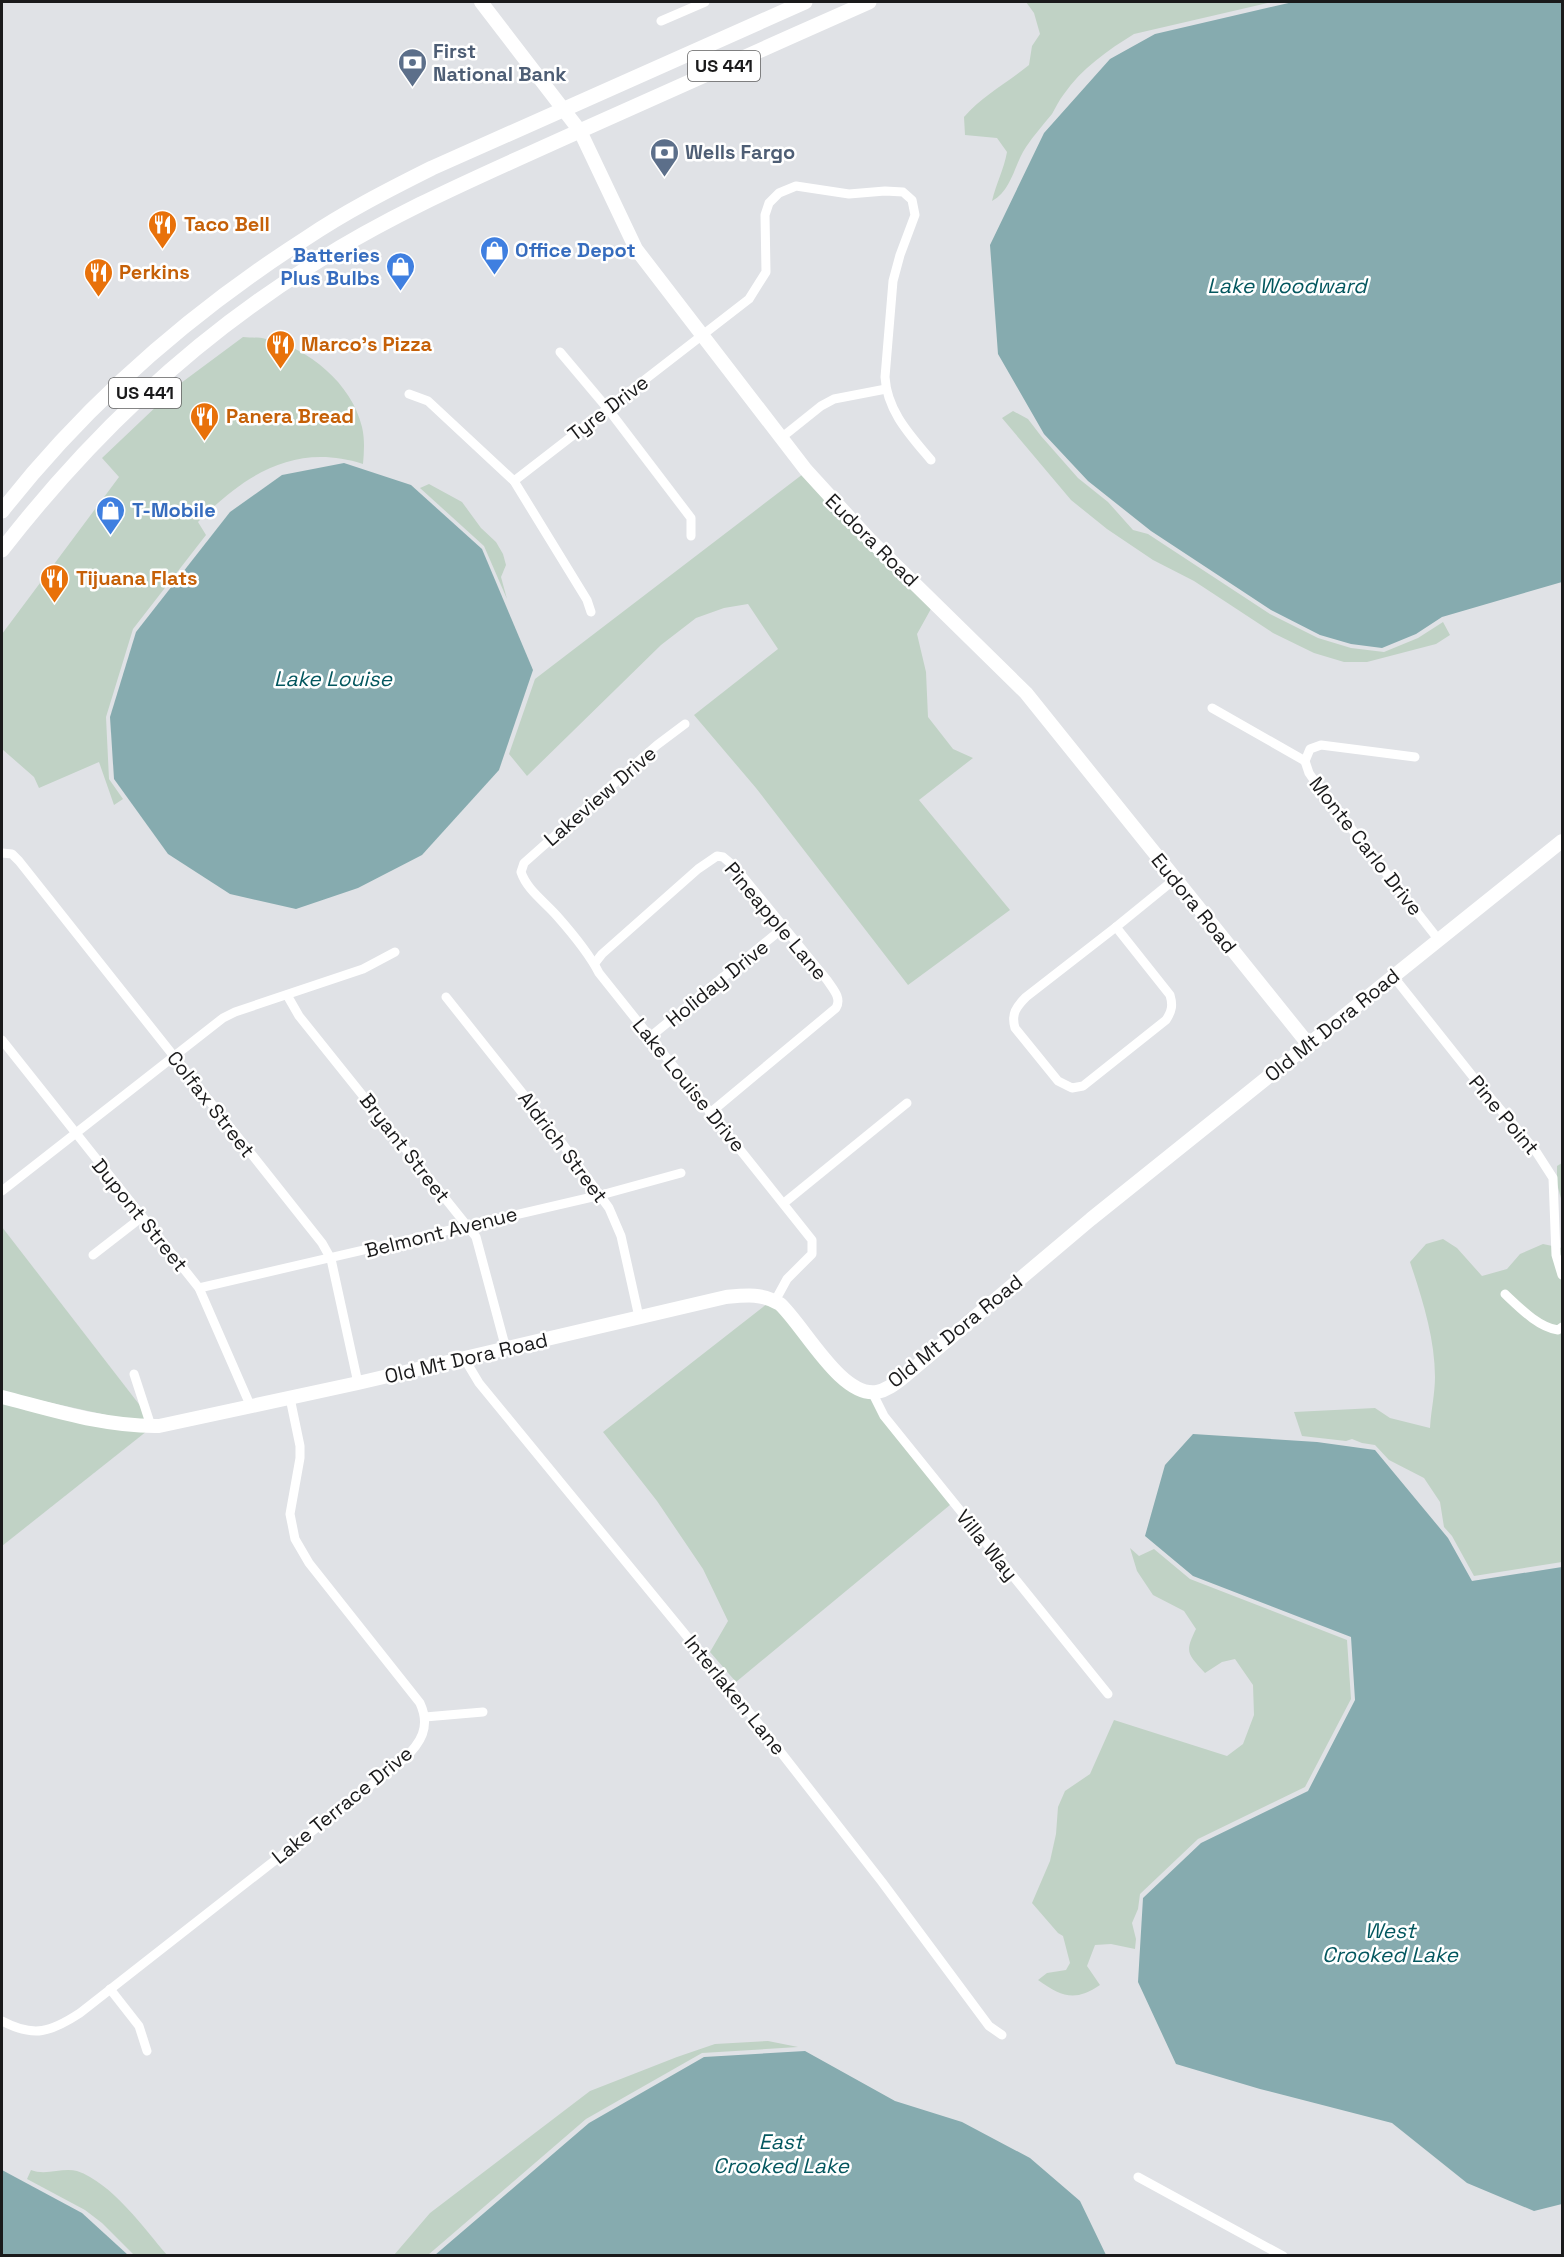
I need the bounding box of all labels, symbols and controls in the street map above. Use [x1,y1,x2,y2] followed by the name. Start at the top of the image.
[433,38,567,87] place label: First National Bank
[396,46,428,88] bank icon: First National Bank
[688,51,760,81] road number: US 441
[648,136,680,178] bank icon: Wells Fargo
[685,139,795,165] place label: Wells Fargo
[147,208,179,250] restaurant icon: Taco Bell
[184,211,270,237] place label: Taco Bell
[478,234,510,276] shop icon: Office Depot
[515,237,636,263] place label: Office Depot
[281,242,380,291] place label: Batteries Plus Bulbs
[385,250,417,292] shop icon: Batteries Plus Bulbs
[82,256,114,298] restaurant icon: Perkins
[119,259,190,285] place label: Perkins
[1207,272,1369,299] water label: Lake Woodward
[264,328,296,370] restaurant icon: Marco's Pizza
[301,331,433,357] place label: Marco's Pizza
[562,369,654,447] street label: Tyre Drive
[109,378,181,408] road number: US 441
[189,400,221,442] restaurant icon: Panera Bread
[226,403,354,429] place label: Panera Bread
[820,488,924,592] street label: Eudora Road
[95,494,127,536] shop icon: T-Mobile
[132,497,216,523] place label: T-Mobile
[39,562,71,604] restaurant icon: Tijuana Flats
[76,565,197,591] place label: Tijuana Flats
[274,665,394,692] water label: Lake Louise
[538,740,662,852] street label: Lakeview Drive
[1304,771,1428,921] street label: Monte Carlo Drive
[1146,848,1242,958] street label: Eudora Road
[719,856,833,986] street label: Pineapple Lane
[660,934,774,1032] street label: Holiday Drive
[1259,963,1405,1087] street label: Old Mt Dora Road
[627,1013,751,1157] street label: Lake Louise Drive
[161,1045,261,1163] street label: Colfax Street
[1463,1070,1545,1160] street label: Pine Point
[513,1086,613,1208] street label: Aldrich Street
[354,1088,456,1208] street label: Bryant Street
[86,1153,194,1277] street label: Dupont Street
[362,1200,520,1264] street label: Belmont Avenue
[882,1269,1028,1393] street label: Old Mt Dora Road
[382,1327,550,1389] street label: Old Mt Dora Road
[950,1504,1024,1586] street label: Villa Way
[678,1630,792,1760] street label: Interlaken Lane
[266,1740,418,1870] street label: Lake Terrace Drive
[1322,1917,1459,1968] water label: West Crooked Lake
[713,2128,850,2179] water label: East Crooked Lake

